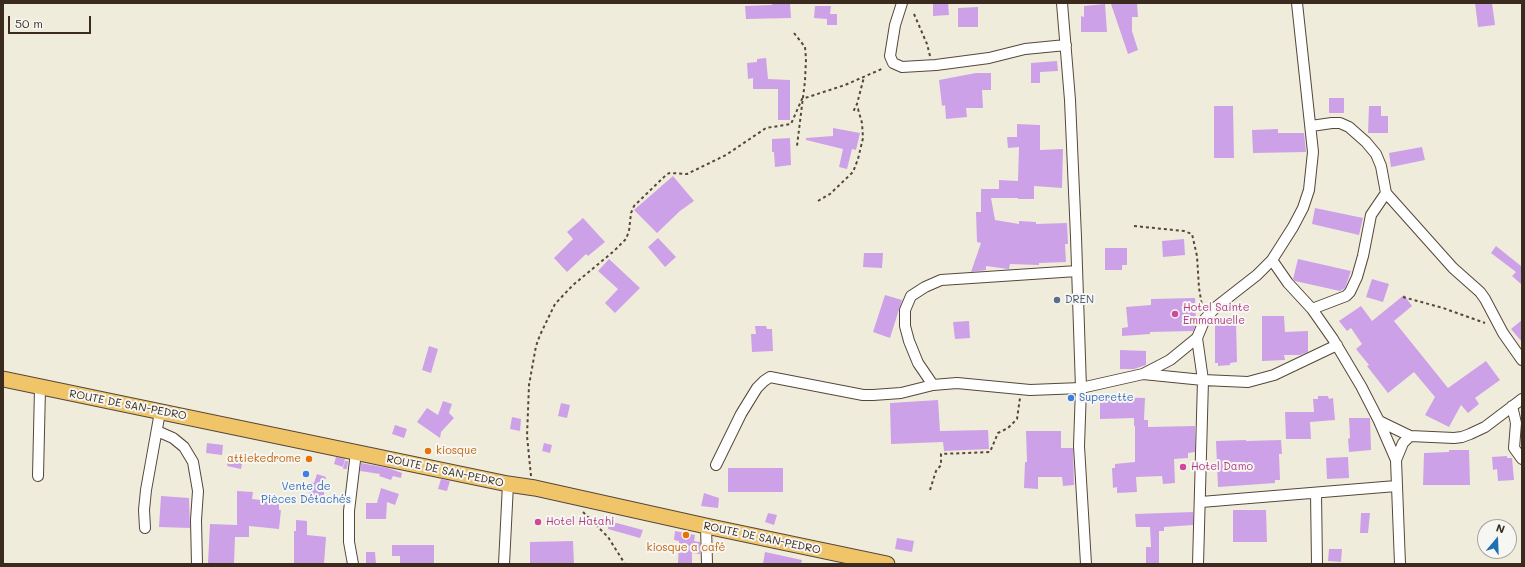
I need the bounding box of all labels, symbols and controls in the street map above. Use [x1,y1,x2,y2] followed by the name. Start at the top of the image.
[10,8,93,34] scale bar
[15,15,43,31] text: 50 m
[1065,293,1094,307] place label: DREN
[1052,295,1062,305] marker: DREN
[1183,301,1249,327] place label: Hotel Sainte Emmanuelle
[1170,309,1180,319] marker: Hotel Sainte Emmanuelle
[68,387,188,423] street label: ROUTE DE SAN-PEDRO
[1079,391,1134,405] place label: Superette
[1066,393,1076,403] marker: Superette
[436,444,477,458] place label: kiosque
[423,446,433,456] marker: kiosque
[227,452,301,466] place label: attiekedrome
[385,452,505,490] street label: ROUTE DE SAN-PEDRO
[304,454,314,464] marker: attiekedrome
[1191,460,1253,474] place label: Hotel Damo
[1178,462,1188,472] marker: Hotel Damo
[301,469,311,479] marker: Vente de Pièces Détachés
[261,480,351,506] place label: Vente de Pièces Détachés
[546,515,614,529] place label: Hotel Hatahi
[533,517,543,527] marker: Hotel Hatahi
[702,519,822,557] street label: ROUTE DE SAN-PEDRO
[1477,519,1517,559] north arrow
[1494,520,1507,537] text: N
[681,530,691,540] marker: kiosque a café
[647,541,725,555] place label: kiosque a café

